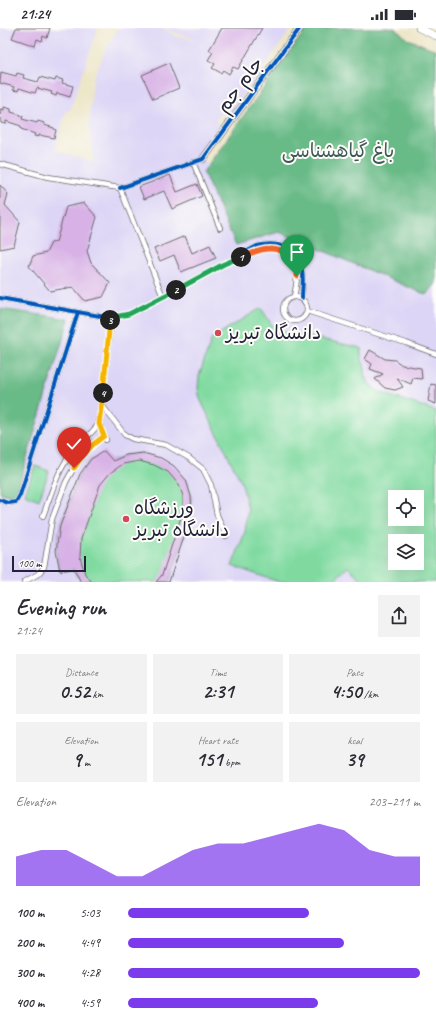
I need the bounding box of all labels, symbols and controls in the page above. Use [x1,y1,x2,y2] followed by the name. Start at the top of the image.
[20,5,50,24] text: 21:24
[211,52,270,119] street label: جام جم
[282,139,394,164] park label: باغ گیاهشناسی
[280,235,314,276] pin
[286,241,308,263] icon: arrive
[231,247,251,267] pin: 1
[239,250,243,264] text: 1
[166,280,186,300] pin: 2
[174,283,178,297] text: 2
[100,310,120,330] pin: 3
[108,313,112,327] text: 3
[224,321,321,345] place label: دانشگاه تبریز
[213,328,223,338] marker: دانشگاه تبریز
[93,383,113,403] pin: 4
[101,386,105,400] text: 4
[57,427,91,468] pin
[63,433,85,455] icon: check
[388,490,424,570] map controls
[388,490,424,526] button: locate
[132,496,229,542] place label: ورزشگاه دانشگاه تبریز
[121,514,131,524] marker: ورزشگاه دانشگاه تبریز
[388,534,424,570] button: layers
[12,554,86,573] scale bar
[18,556,42,570] text: 100 m
[16,594,106,622] text: Evening run
[378,595,420,637] button: share
[16,623,42,639] text: 21:24
[65,665,98,679] text: Distance
[210,665,226,679] text: Time
[346,665,363,679] text: Pace
[59,679,90,704] text: 0.52
[203,679,233,704] text: 2:31
[331,679,361,704] text: 4:50
[90,687,103,701] text: km
[361,687,379,701] text: /km
[64,733,98,747] text: Elevation
[198,733,238,747] text: Heart rate
[347,733,362,747] text: kcal
[73,747,81,772] text: 9
[196,747,222,772] text: 151
[346,747,364,772] text: 39
[81,755,90,769] text: m
[222,755,240,769] text: bpm
[16,794,56,810] text: Elevation
[369,794,420,810] text: 203–211 m
[16,905,44,921] text: 100 m
[80,905,100,921] text: 5:03
[16,935,44,951] text: 200 m
[80,935,100,951] text: 4:49
[16,965,44,981] text: 300 m
[80,965,100,981] text: 4:28
[16,995,44,1011] text: 400 m
[80,995,100,1011] text: 4:59

